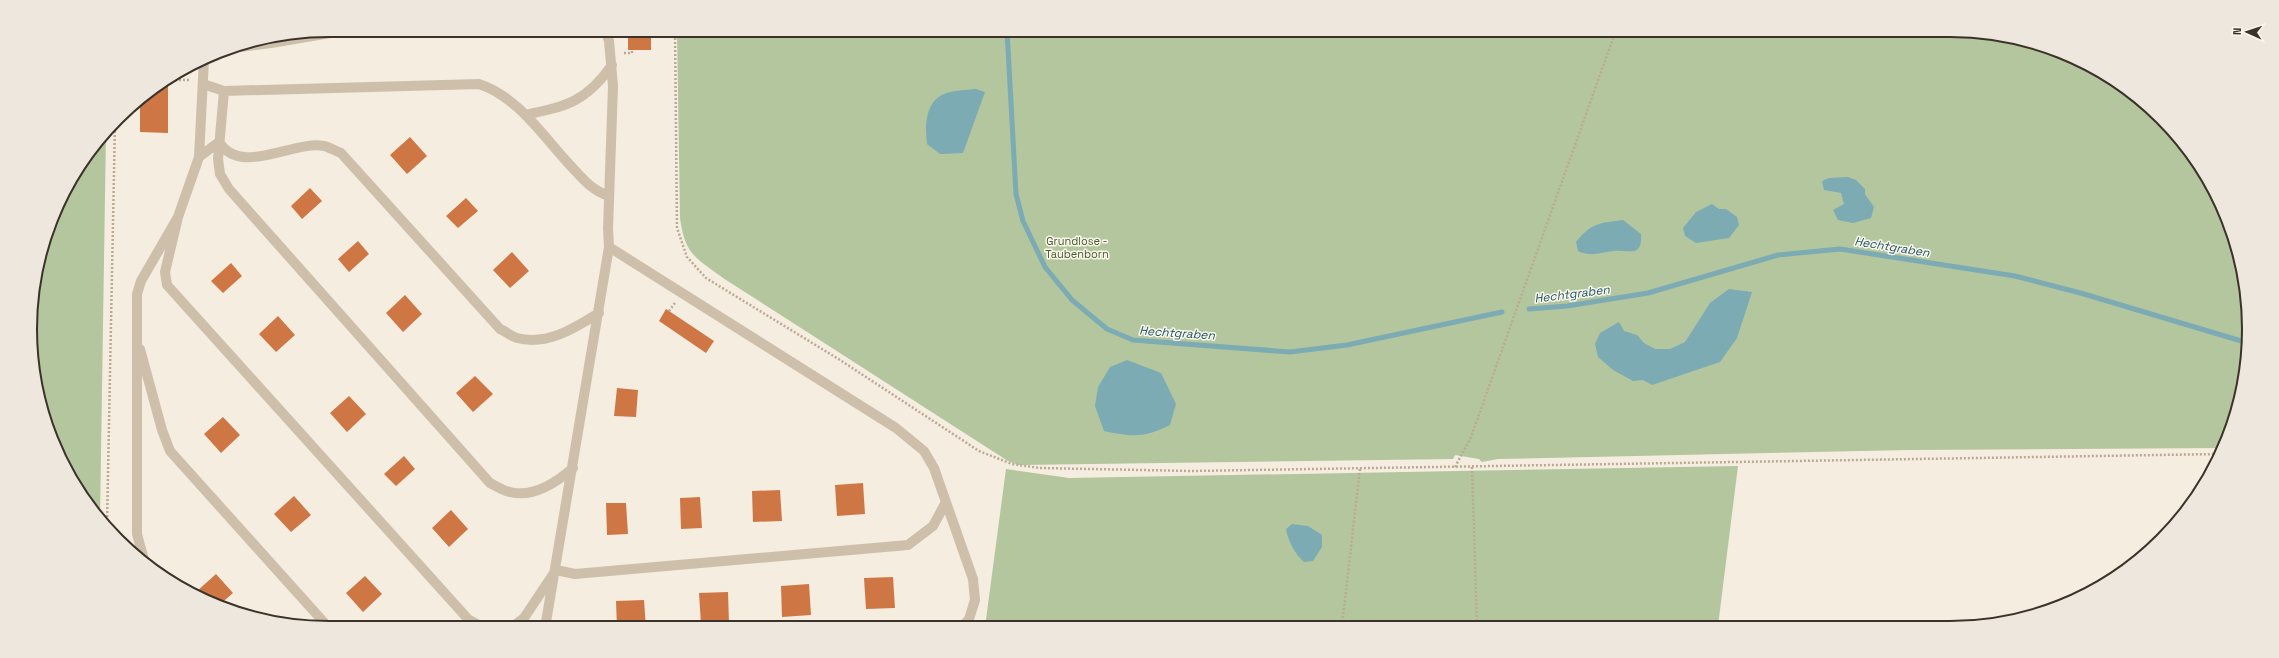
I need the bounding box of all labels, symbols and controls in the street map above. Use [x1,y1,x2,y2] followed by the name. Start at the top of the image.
[2227,12,2267,52] north arrow
[2230,27,2244,36] text: N
[1853,233,1931,261] water label: Hechtgraben
[1045,234,1109,261] park label: Grundlose - Taubenborn
[1533,281,1611,307] water label: Hechtgraben
[1139,322,1216,344] water label: Hechtgraben

